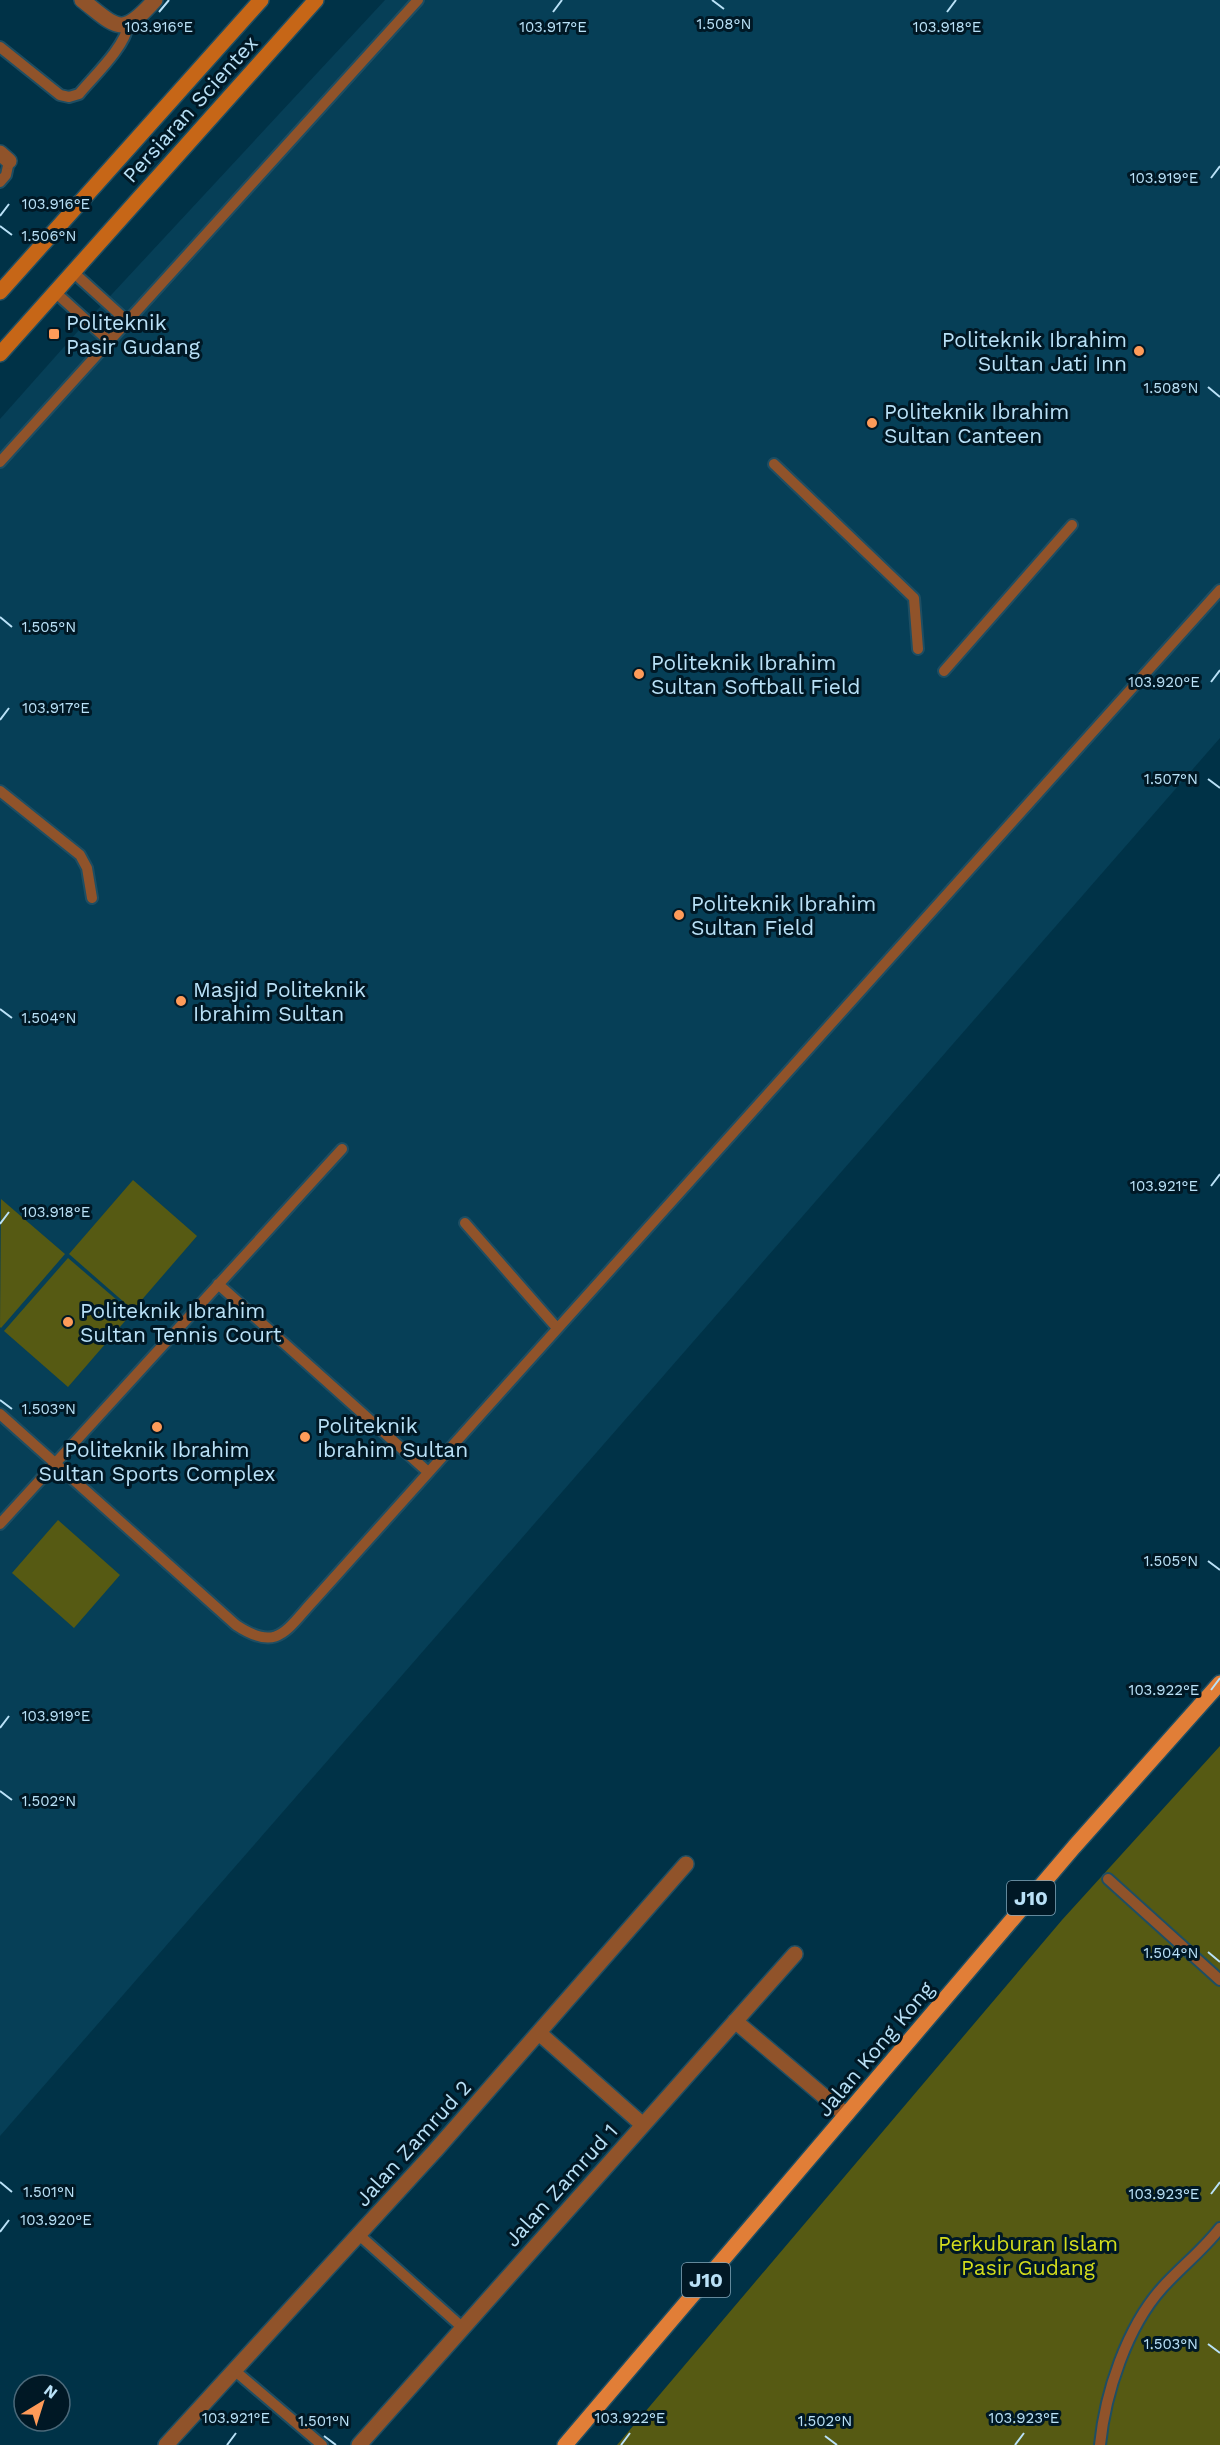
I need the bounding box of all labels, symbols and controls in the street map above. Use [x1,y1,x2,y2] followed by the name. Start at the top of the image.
[696,15,752,33] text: 1.508°N
[125,18,193,36] text: 103.916°E
[519,18,587,36] text: 103.917°E
[913,18,981,36] text: 103.918°E
[117,30,263,188] street label: Persiaran Scientex
[1130,169,1198,187] text: 103.919°E
[22,195,90,213] text: 103.916°E
[22,227,76,245] text: 1.506°N
[66,310,201,359] place label: Politeknik Pasir Gudang
[47,327,61,341] marker: Politeknik Pasir Gudang
[942,327,1127,376] place label: Politeknik Ibrahim Sultan Jati Inn
[1132,344,1146,358] marker: Politeknik Ibrahim Sultan Jati Inn
[1143,379,1199,397] text: 1.508°N
[884,399,1069,448] place label: Politeknik Ibrahim Sultan Canteen
[865,416,879,430] marker: Politeknik Ibrahim Sultan Canteen
[22,618,76,636] text: 1.505°N
[651,650,860,699] place label: Politeknik Ibrahim Sultan Softball Field
[632,667,646,681] marker: Politeknik Ibrahim Sultan Softball Field
[1128,673,1200,691] text: 103.920°E
[22,699,90,717] text: 103.917°E
[1144,770,1198,788] text: 1.507°N
[691,891,876,940] place label: Politeknik Ibrahim Sultan Field
[672,908,686,922] marker: Politeknik Ibrahim Sultan Field
[193,977,366,1026] place label: Masjid Politeknik Ibrahim Sultan
[174,994,188,1008] marker: Masjid Politeknik Ibrahim Sultan
[22,1009,76,1027] text: 1.504°N
[1130,1177,1198,1195] text: 103.921°E
[22,1203,90,1221] text: 103.918°E
[80,1298,282,1347] place label: Politeknik Ibrahim Sultan Tennis Court
[61,1315,75,1329] marker: Politeknik Ibrahim Sultan Tennis Court
[22,1400,76,1418] text: 1.503°N
[317,1413,468,1462] place label: Politeknik Ibrahim Sultan
[150,1420,164,1434] marker: Politeknik Ibrahim Sultan Sports Complex
[298,1430,312,1444] marker: Politeknik Ibrahim Sultan
[39,1437,275,1486] place label: Politeknik Ibrahim Sultan Sports Complex
[1144,1552,1198,1570] text: 1.505°N
[1129,1681,1199,1699] text: 103.922°E
[22,1707,90,1725] text: 103.919°E
[22,1792,76,1810] text: 1.502°N
[1007,1881,1055,1915] road number: J10
[1144,1944,1198,1962] text: 1.504°N
[811,1976,939,2122] street label: Jalan Kong Kong
[350,2075,476,2211] street label: Jalan Zamrud 2
[499,2118,623,2252] street label: Jalan Zamrud 1
[23,2183,75,2201] text: 1.501°N
[1129,2185,1199,2203] text: 103.923°E
[20,2211,92,2229] text: 103.920°E
[938,2231,1118,2280] park label: Perkuburan Islam Pasir Gudang
[682,2263,730,2297] road number: J10
[1144,2335,1198,2353] text: 1.503°N
[12,2373,72,2433] north arrow
[40,2380,61,2403] text: N
[202,2409,270,2427] text: 103.921°E
[595,2409,665,2427] text: 103.922°E
[989,2409,1059,2427] text: 103.923°E
[298,2412,350,2430] text: 1.501°N
[798,2412,852,2430] text: 1.502°N

